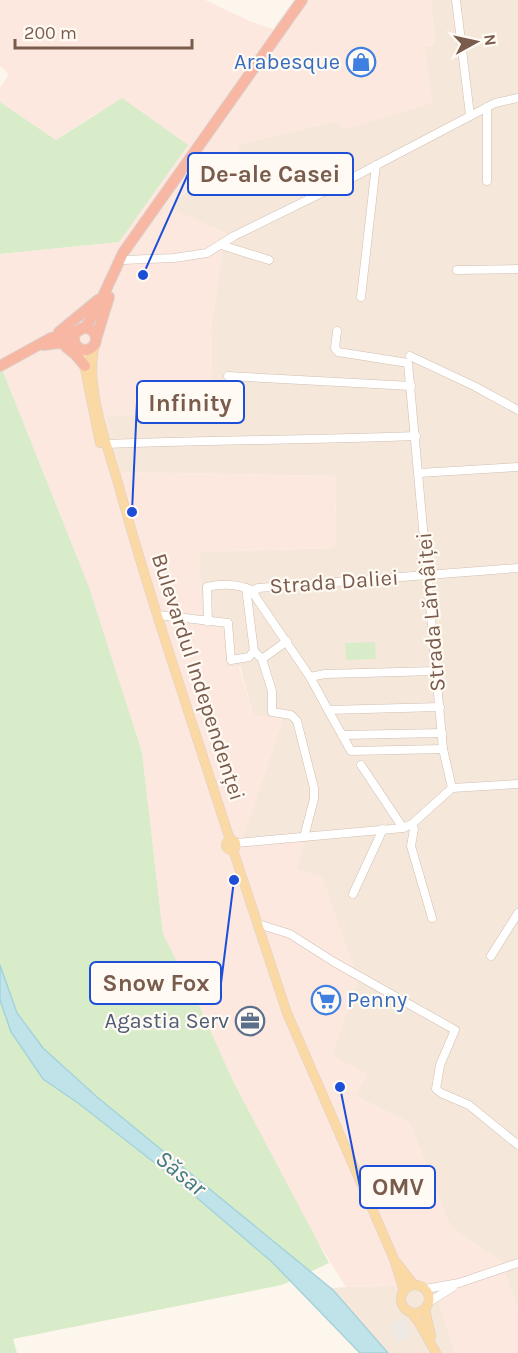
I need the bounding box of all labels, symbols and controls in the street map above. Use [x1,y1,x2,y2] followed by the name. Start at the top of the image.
[15,12,192,50] scale bar
[446,12,506,72] north arrow
[24,22,77,44] text: 200 m
[480,33,501,47] text: N
[345,46,377,78] shop icon: Arabesque
[234,49,340,75] place label: Arabesque
[188,153,353,195] callout: De-ale Casei
[200,160,340,188] text: De-ale Casei
[137,381,244,423] callout: Infinity
[148,389,232,417] text: Infinity
[411,531,451,693] street label: Strada Lămâiței
[146,550,250,804] street label: Bulevardul Independenței
[269,565,399,599] street label: Strada Daliei
[90,962,221,1004] callout: Snow Fox
[102,969,210,997] text: Snow Fox
[310,984,342,1016] supermarket icon: Penny
[347,987,407,1013] place label: Penny
[234,1005,266,1037] office icon: Agastia Serv
[105,1008,229,1034] place label: Agastia Serv
[150,1144,212,1202] water label: Săsar
[360,1166,435,1208] callout: OMV
[372,1173,424,1201] text: OMV

